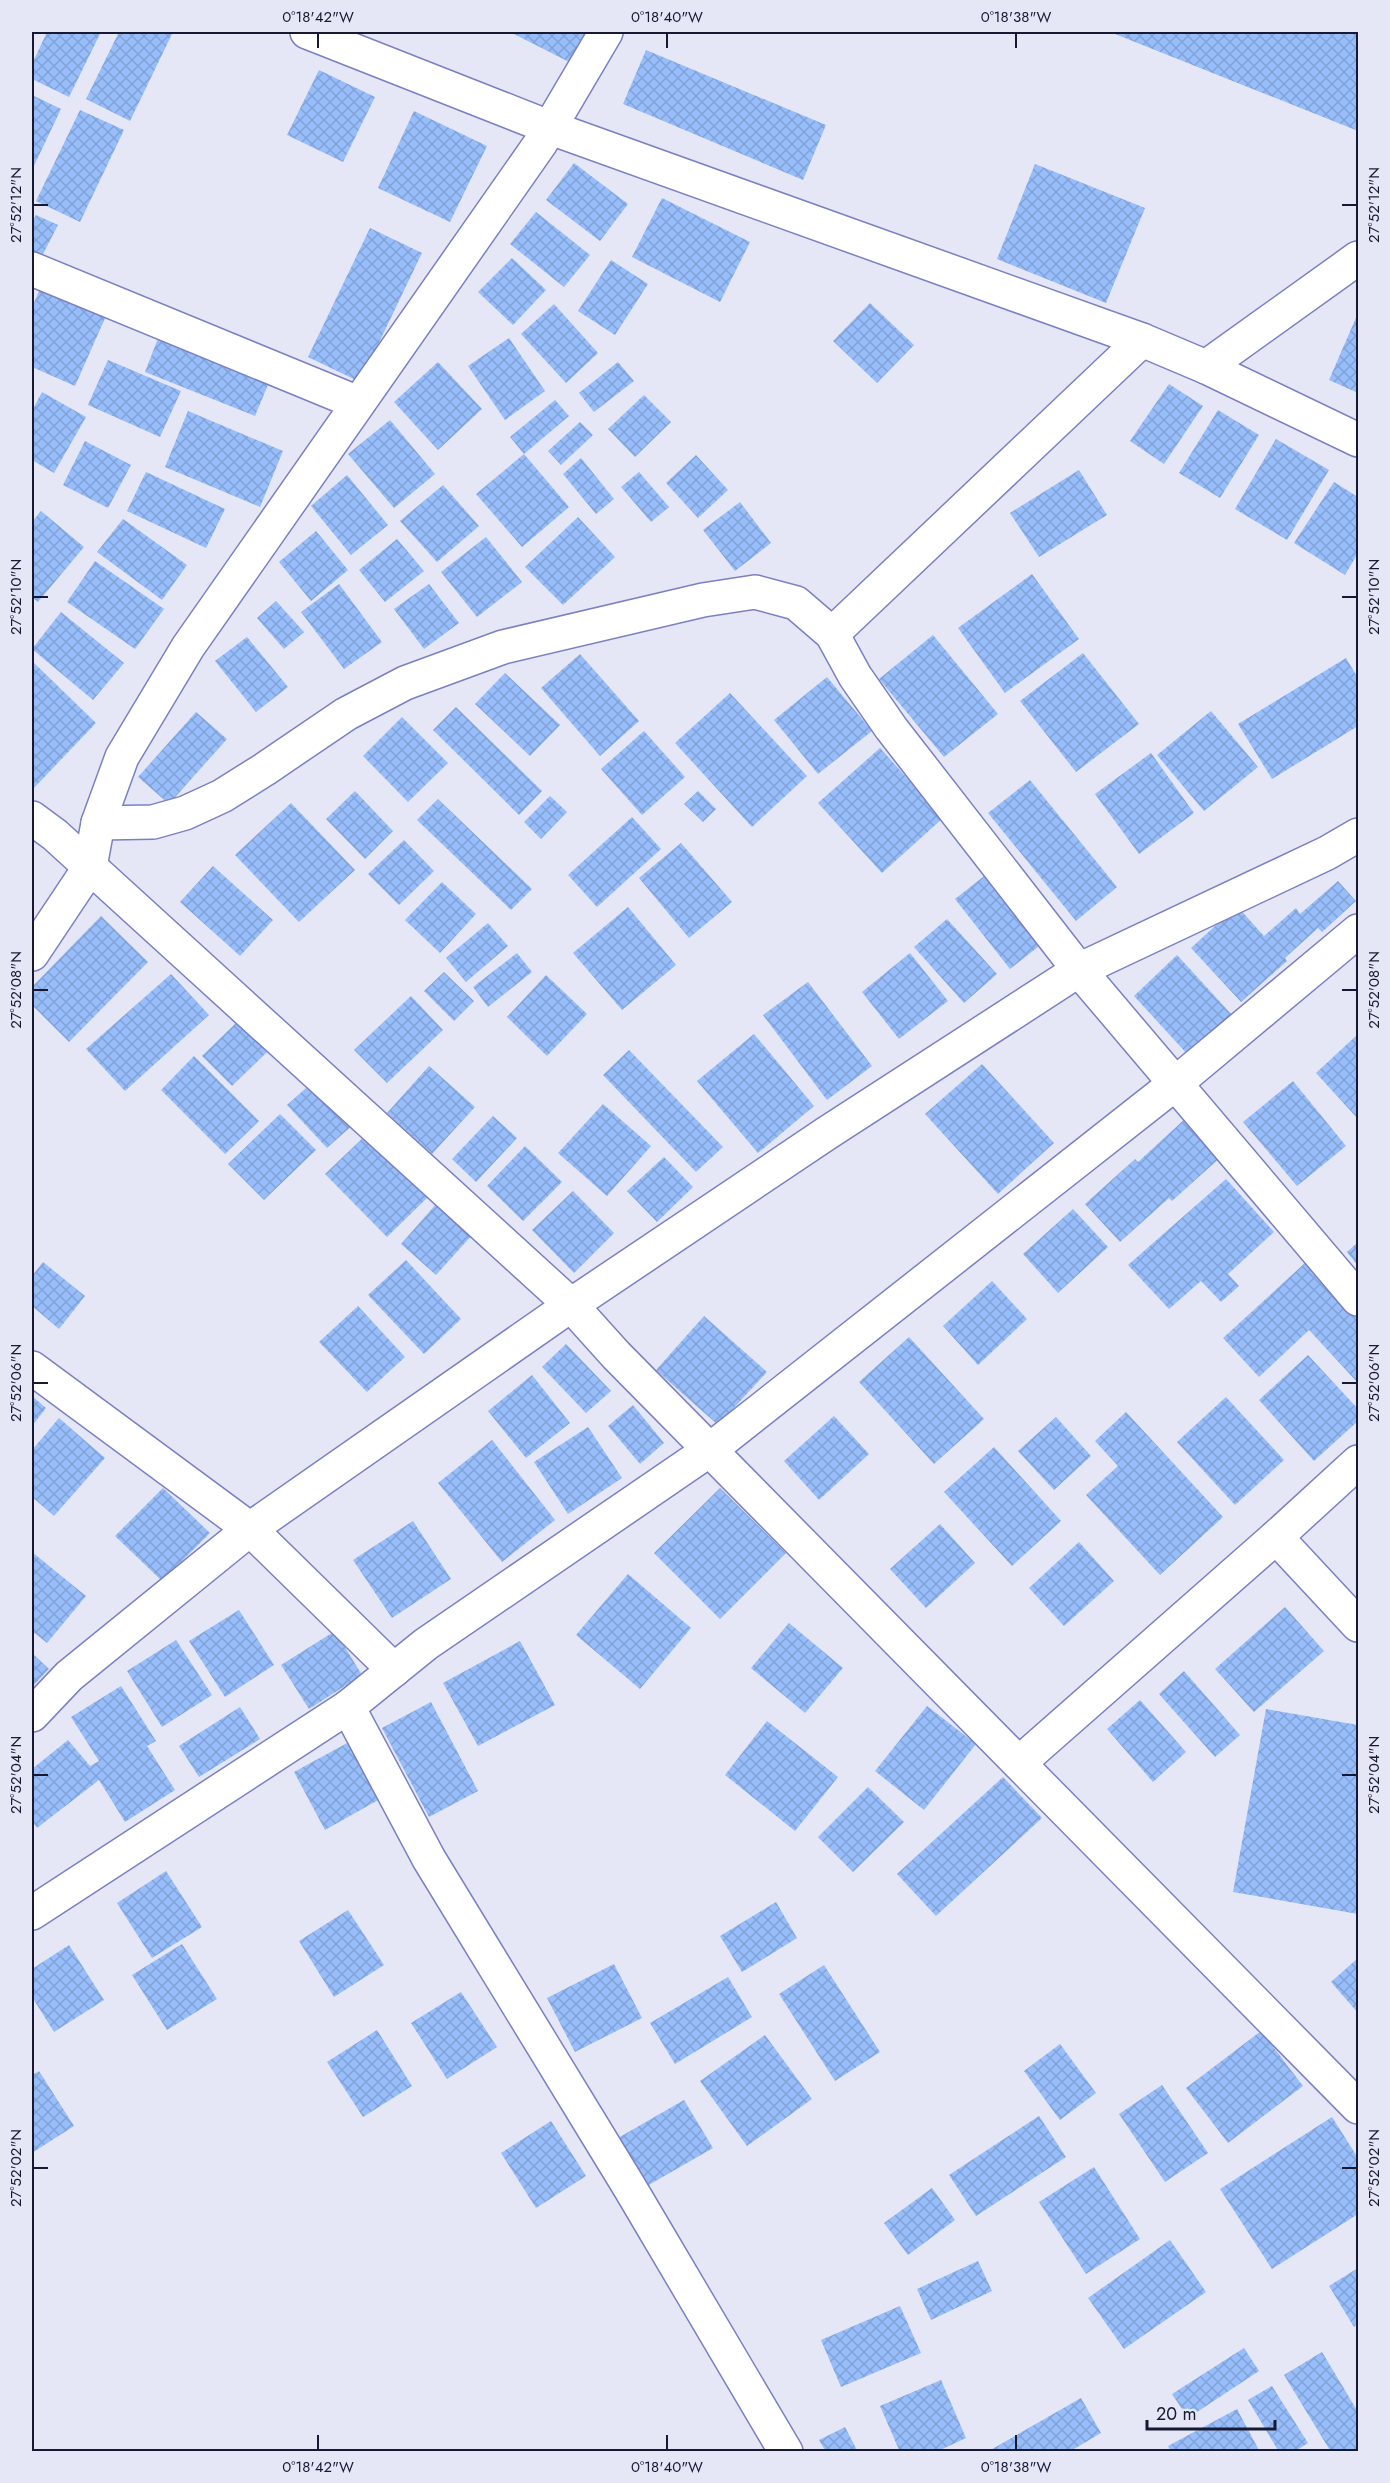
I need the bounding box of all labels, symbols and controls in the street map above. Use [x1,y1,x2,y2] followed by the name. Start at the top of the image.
[282,6,354,28] text: 0°18'42"W
[631,6,703,28] text: 0°18'40"W
[981,6,1051,28] text: 0°18'38"W
[5,167,27,243] text: 27°52'12"N
[1363,167,1385,243] text: 27°52'12"N
[5,559,27,635] text: 27°52'10"N
[1363,559,1385,635] text: 27°52'10"N
[5,951,27,1029] text: 27°52'08"N
[1363,951,1385,1029] text: 27°52'08"N
[5,1344,27,1422] text: 27°52'06"N
[1363,1344,1385,1422] text: 27°52'06"N
[5,1736,27,1814] text: 27°52'04"N
[1363,1736,1385,1814] text: 27°52'04"N
[5,2129,27,2207] text: 27°52'02"N
[1363,2129,1385,2207] text: 27°52'02"N
[1147,2393,1274,2431] scale bar
[1156,2401,1196,2427] text: 20 m
[282,2456,354,2478] text: 0°18'42"W
[631,2456,703,2478] text: 0°18'40"W
[981,2456,1051,2478] text: 0°18'38"W

